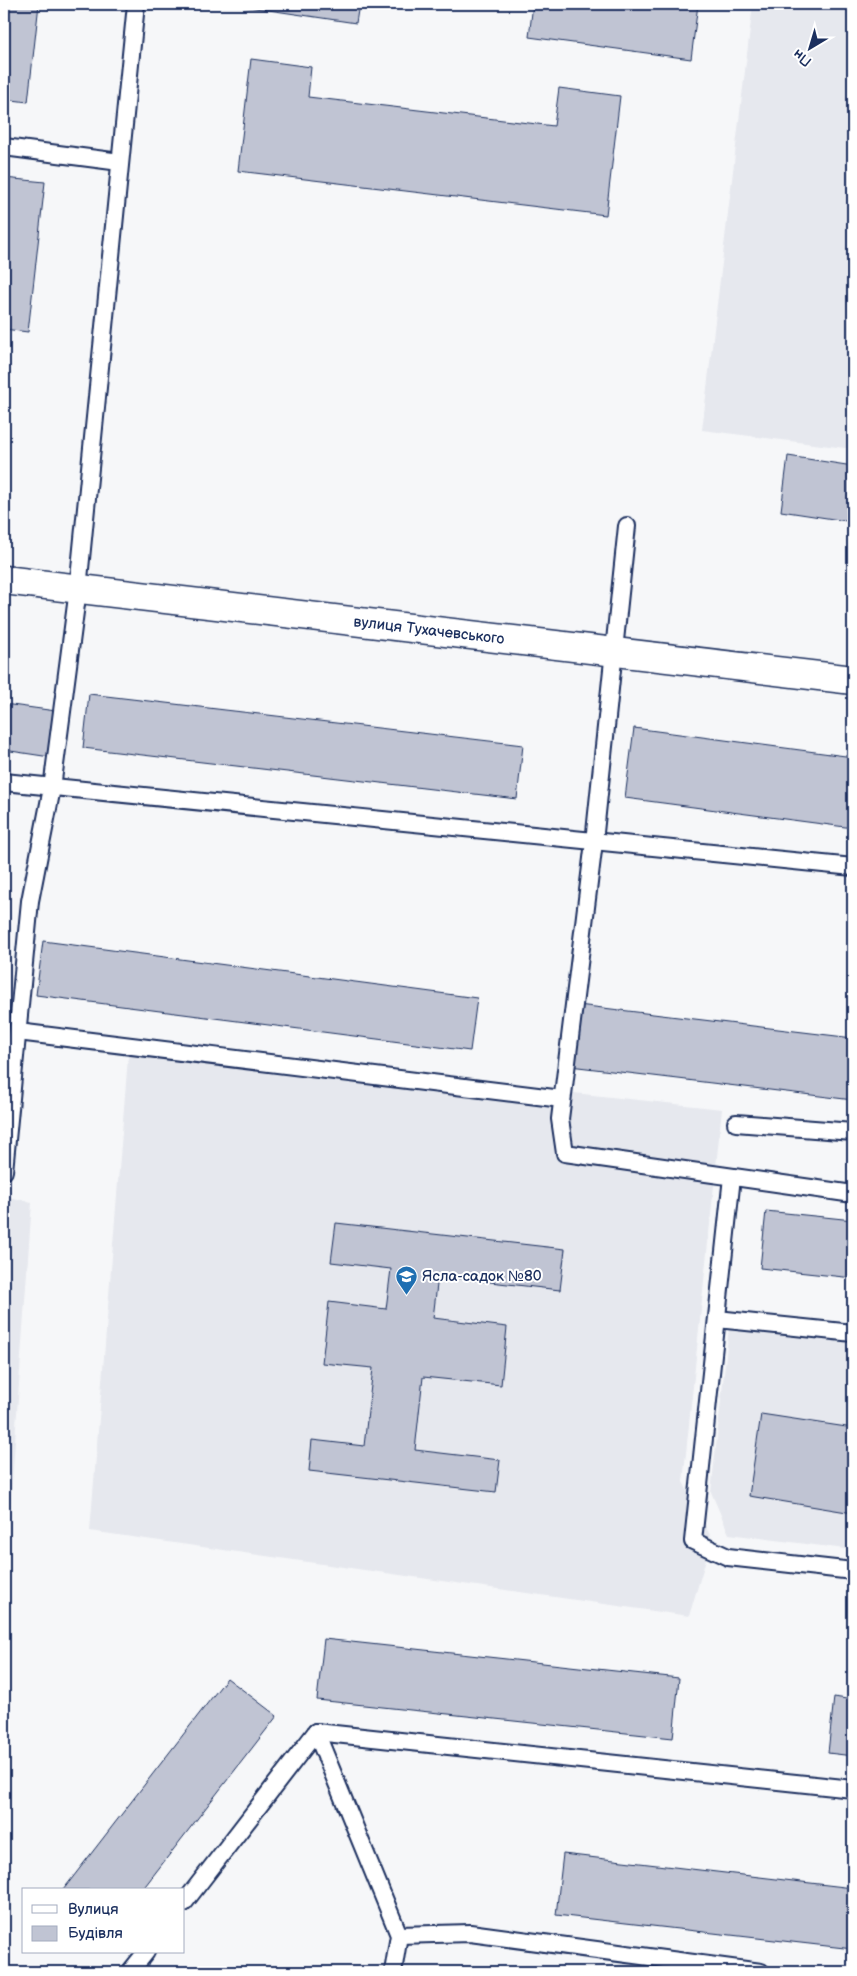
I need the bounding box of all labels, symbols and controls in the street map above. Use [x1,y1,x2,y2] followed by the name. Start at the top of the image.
[784,22,834,72] north arrow
[790,45,815,70] text: Пн
[353,612,506,648] street label: вулиця Тухачевського
[394,1264,418,1295] school or university icon: Ясла-садок №80
[422,1267,542,1286] place label: Ясла-садок №80
[22,1888,185,1954] legend
[68,1900,119,1919] text: Вулиця
[68,1924,123,1943] text: Будівля

